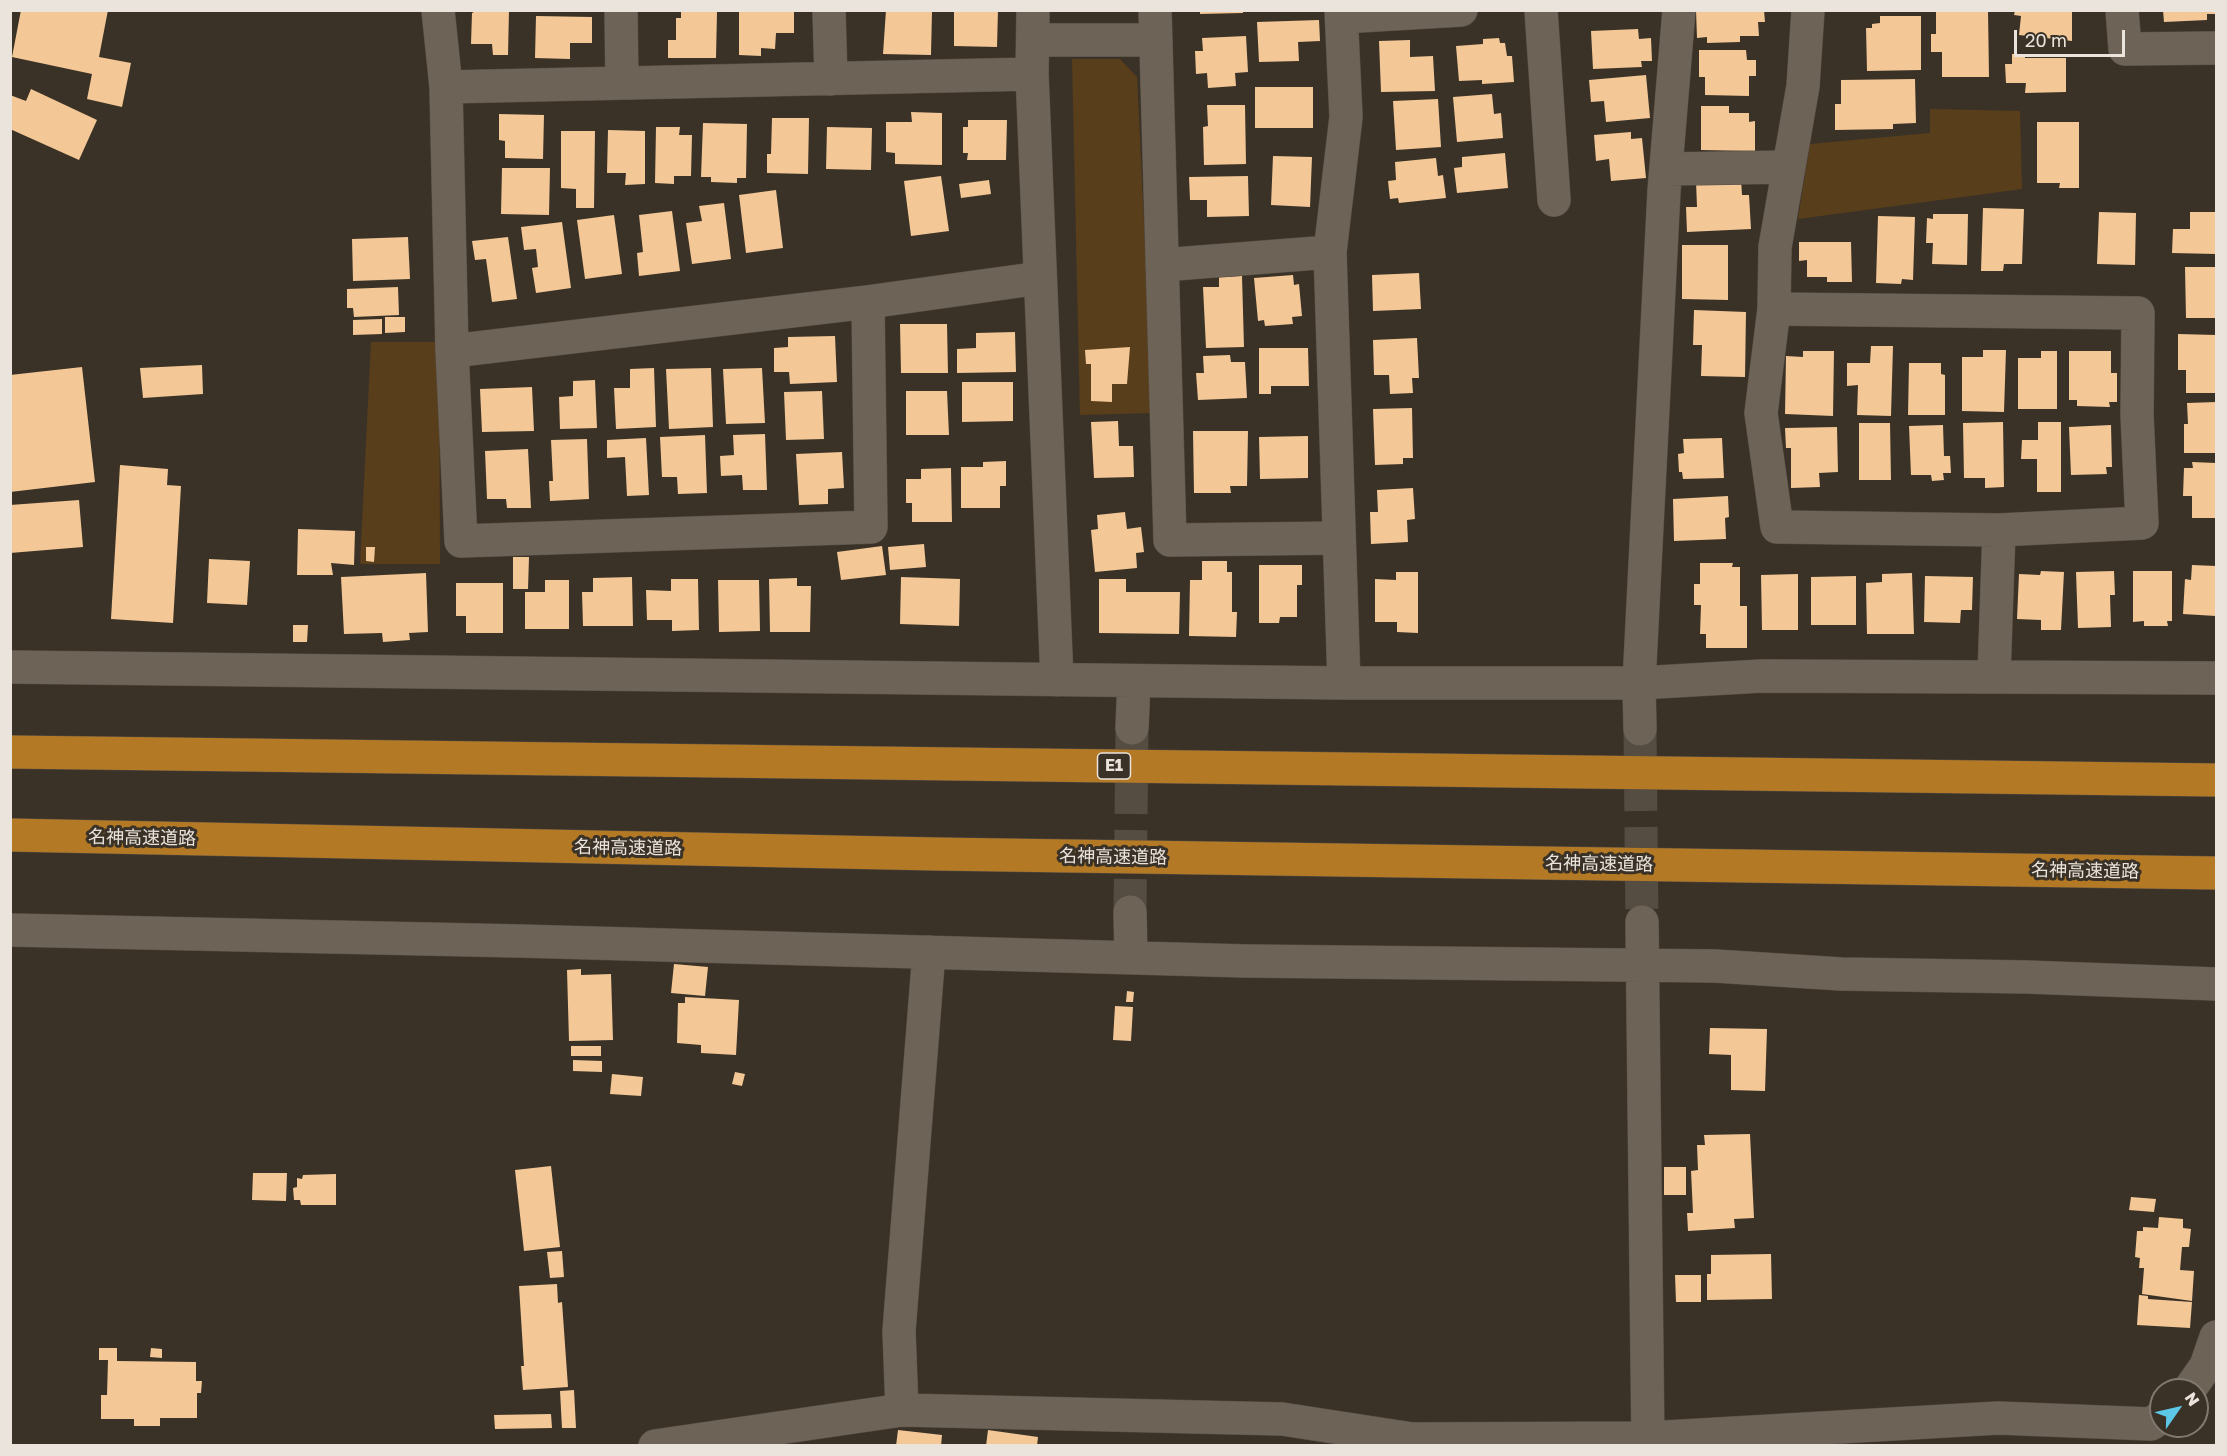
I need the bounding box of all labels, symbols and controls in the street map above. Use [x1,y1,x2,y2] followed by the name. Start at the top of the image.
[2017,18,2128,56] scale bar
[2025,29,2067,51] text: 20 m
[1098,753,1130,779] road number: E1
[88,826,196,850] street label: 名神高速道路
[574,836,682,860] street label: 名神高速道路
[1059,845,1167,869] street label: 名神高速道路
[1545,852,1653,876] street label: 名神高速道路
[2031,859,2139,883] street label: 名神高速道路
[2149,1378,2209,1438] north arrow
[2181,1388,2204,1410] text: N

